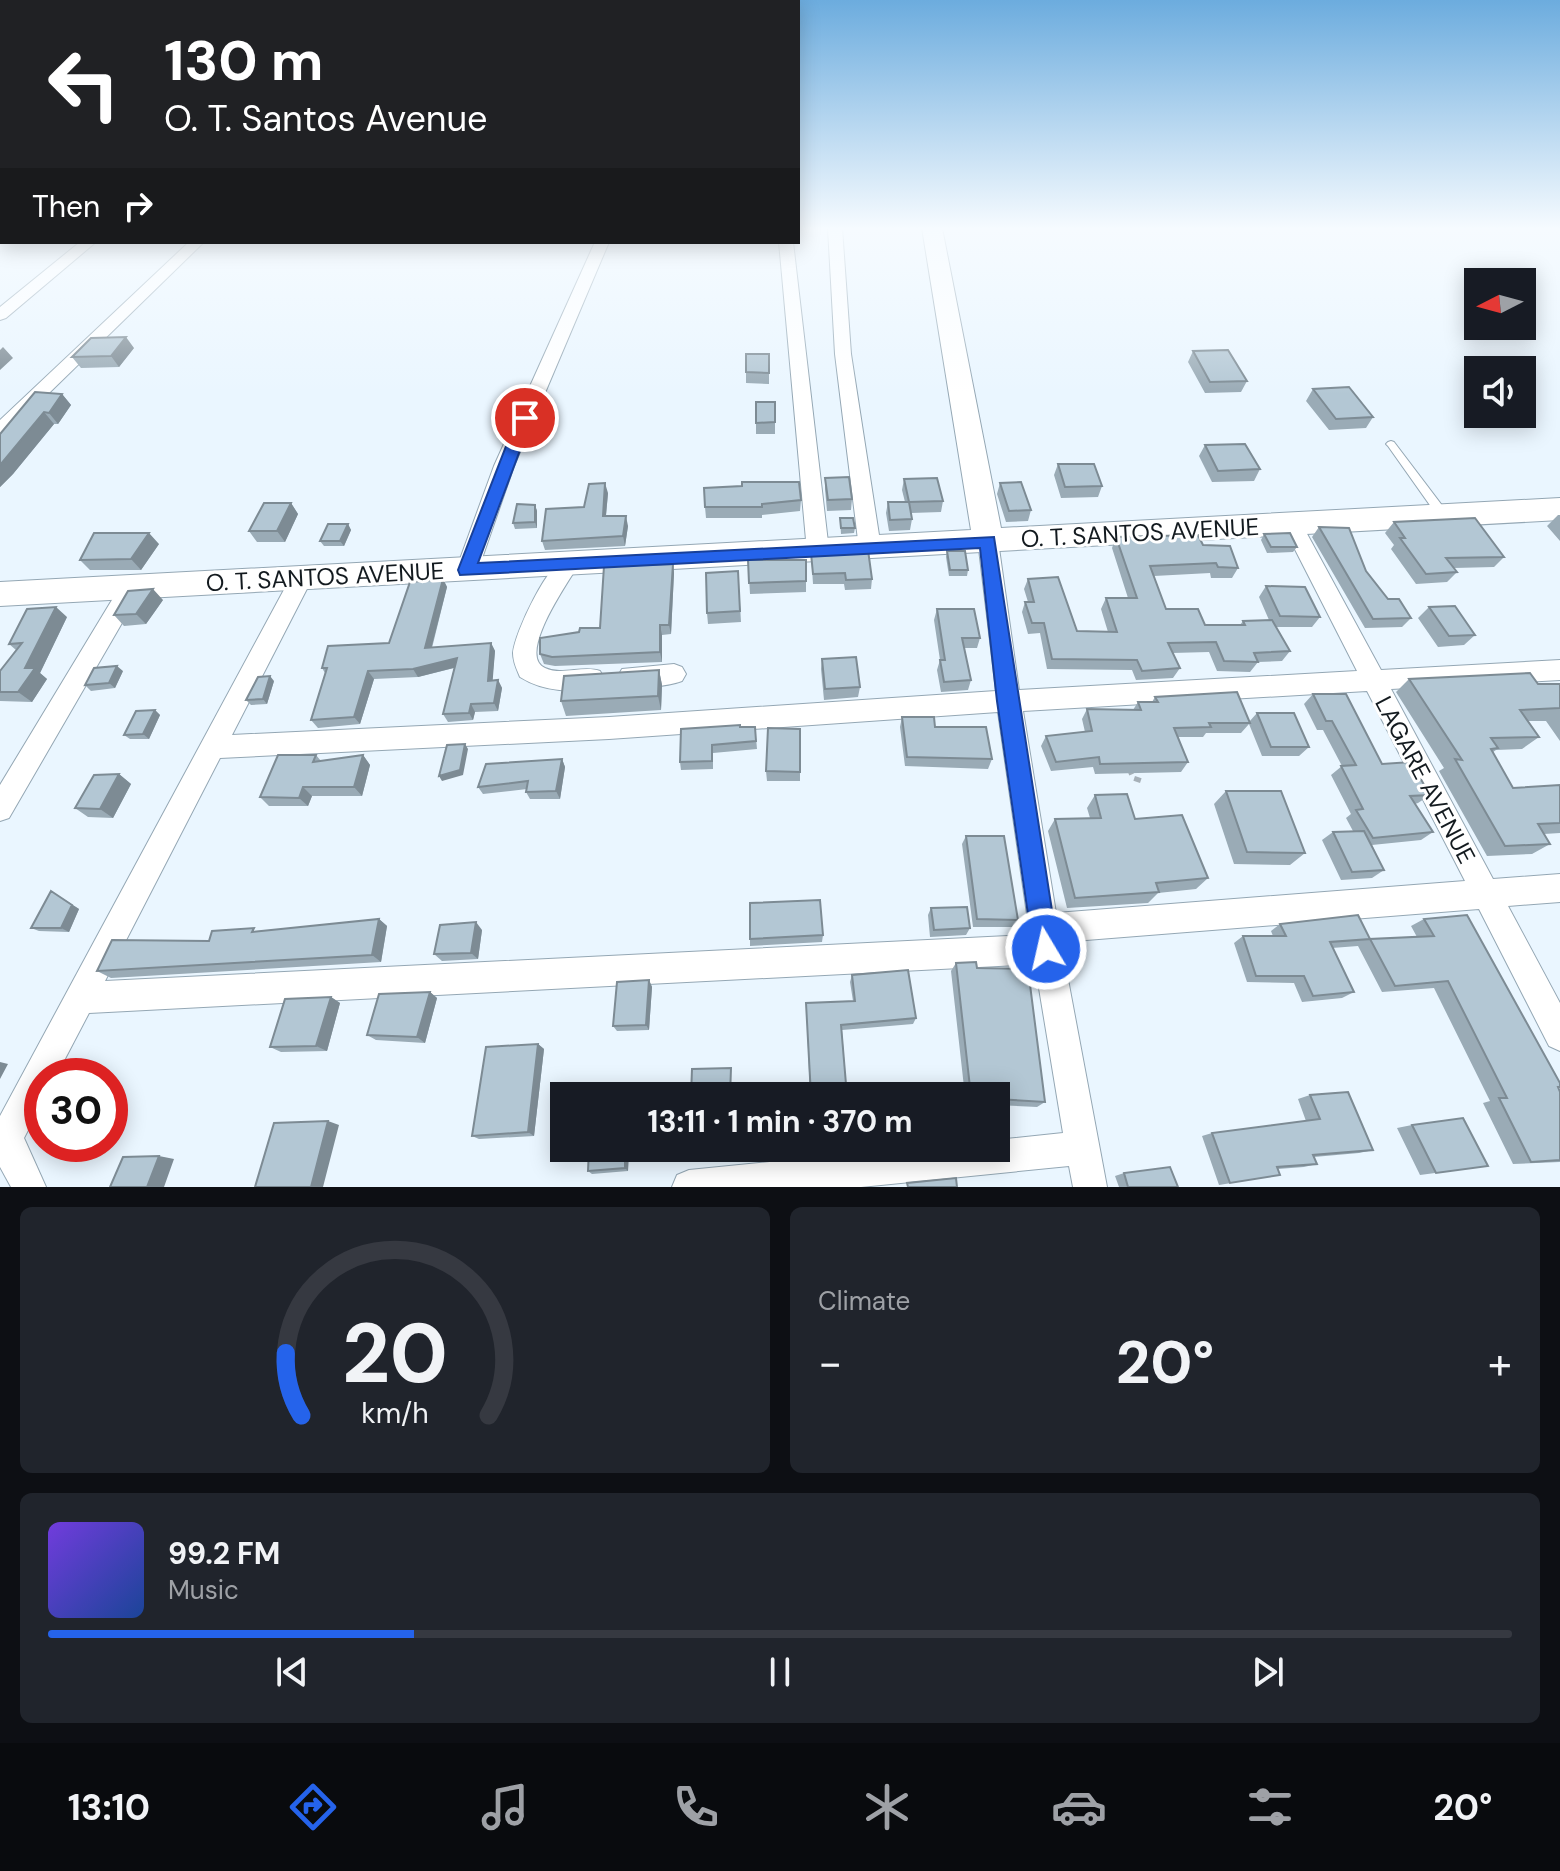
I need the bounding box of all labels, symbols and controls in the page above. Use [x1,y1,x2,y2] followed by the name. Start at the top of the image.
[164,24,323,97] text: 130 m
[32,32,136,136] icon: left
[164,95,488,142] text: O. T. Santos Avenue
[116,184,160,228] icon: right
[32,187,100,226] text: Then
[1464,268,1536,340] north arrow
[1464,268,1536,428] map controls
[1464,356,1536,428] button: sound
[491,384,559,452] pin
[503,396,547,440] icon: arrive
[1020,511,1260,554] street label: O. T. SANTOS AVENUE
[205,555,445,598] street label: O. T. SANTOS AVENUE
[1368,691,1483,869] street label: LAGARE AVENUE
[1004,907,1088,991] position arrow
[24,1058,128,1162] speed limit sign: 30
[648,1102,912,1141] text: 13:11 · 1 min · 370 m
[818,1284,910,1318] text: Climate
[342,1299,448,1408] text: 20
[1116,1323,1214,1402] text: 20°
[818,1334,842,1392] text: −
[1488,1334,1512,1392] text: +
[361,1395,429,1432] text: km/h
[168,1534,280,1573] text: 99.2 FM
[168,1573,239,1607] text: Music
[270,1650,314,1694] icon: previous
[758,1650,802,1694] icon: pause
[1246,1650,1290,1694] icon: next
[285,1779,341,1835] icon: directions
[477,1779,533,1835] icon: music
[668,1779,724,1835] icon: phone
[859,1779,915,1835] icon: climate
[1051,1779,1107,1835] icon: car
[1242,1779,1298,1835] icon: filters
[68,1784,150,1831] text: 13:10
[1433,1784,1492,1831] text: 20°

